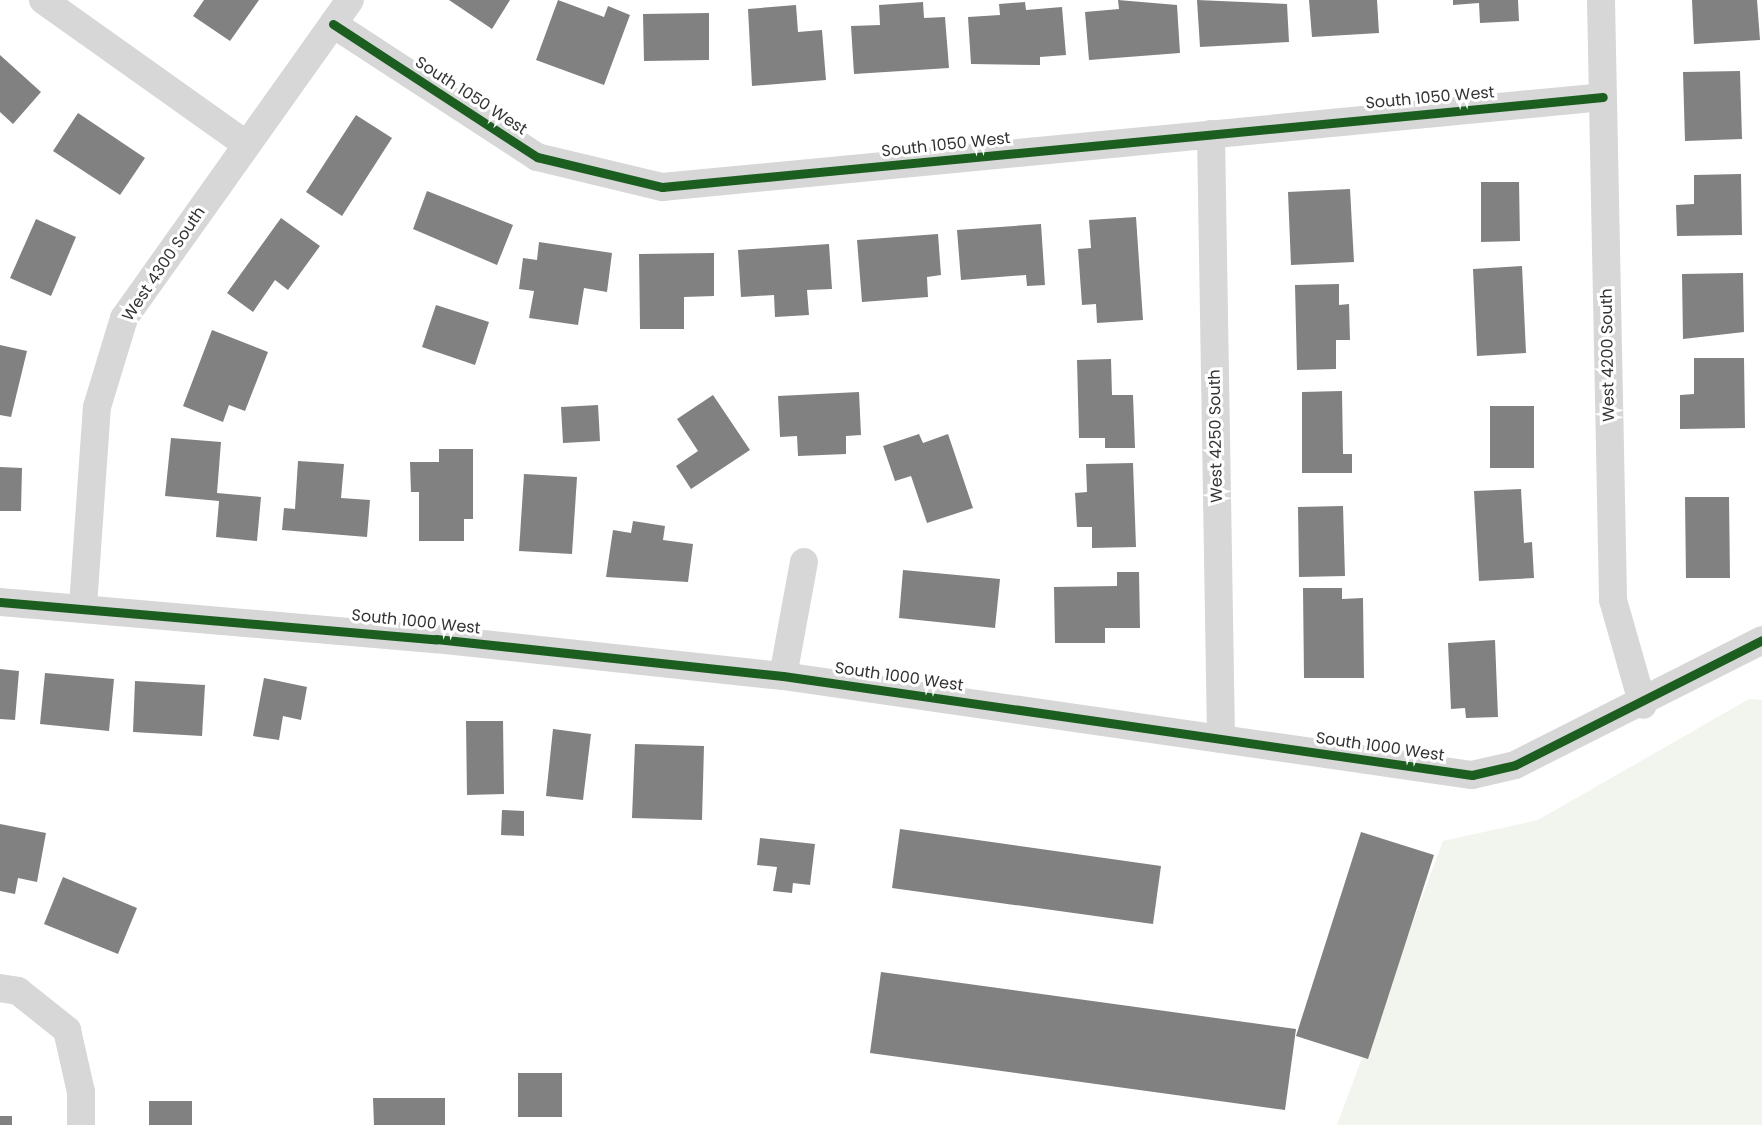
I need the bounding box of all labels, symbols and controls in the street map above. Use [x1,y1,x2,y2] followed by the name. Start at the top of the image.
[411,53,531,139] street label: South 1050 West
[1365,83,1495,113] street label: South 1050 West
[881,129,1011,161] street label: South 1050 West
[119,203,209,325] street label: West 4300 South
[1597,288,1619,422] street label: West 4200 South
[1205,369,1227,503] street label: West 4250 South
[351,606,481,638] street label: South 1000 West
[834,658,964,696] street label: South 1000 West
[1315,728,1445,766] street label: South 1000 West

